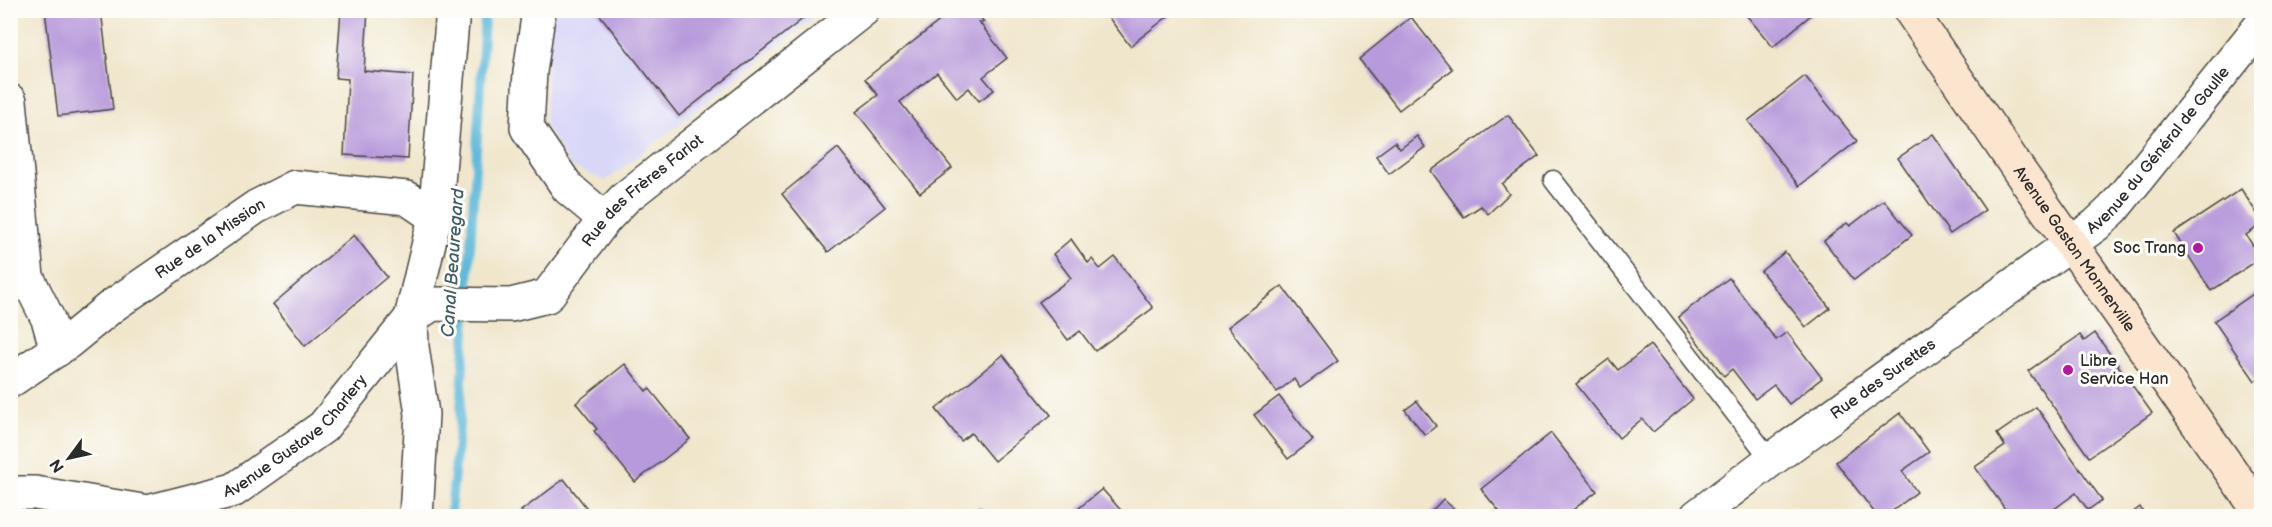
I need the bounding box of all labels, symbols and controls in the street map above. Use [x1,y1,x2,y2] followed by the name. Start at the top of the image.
[2083,62,2234,238] street label: Avenue du Général de Gaulle
[578,130,707,251] street label: Rue des Frères Farlot
[2009,163,2139,336] street label: Avenue Gaston Monnerville
[437,187,469,338] water label: Canal Beauregard
[152,194,268,283] street label: Rue de la Mission
[2113,239,2186,258] place label: Soc Trang
[2191,241,2205,255] marker: Soc Trang
[1827,335,1939,423] street label: Rue des Surettes
[2080,352,2168,389] place label: Libre Service Han
[2061,363,2075,377] marker: Libre Service Han
[222,370,371,502] street label: Avenue Gustave Charlery
[39,428,99,488] north arrow
[46,455,69,476] text: N

